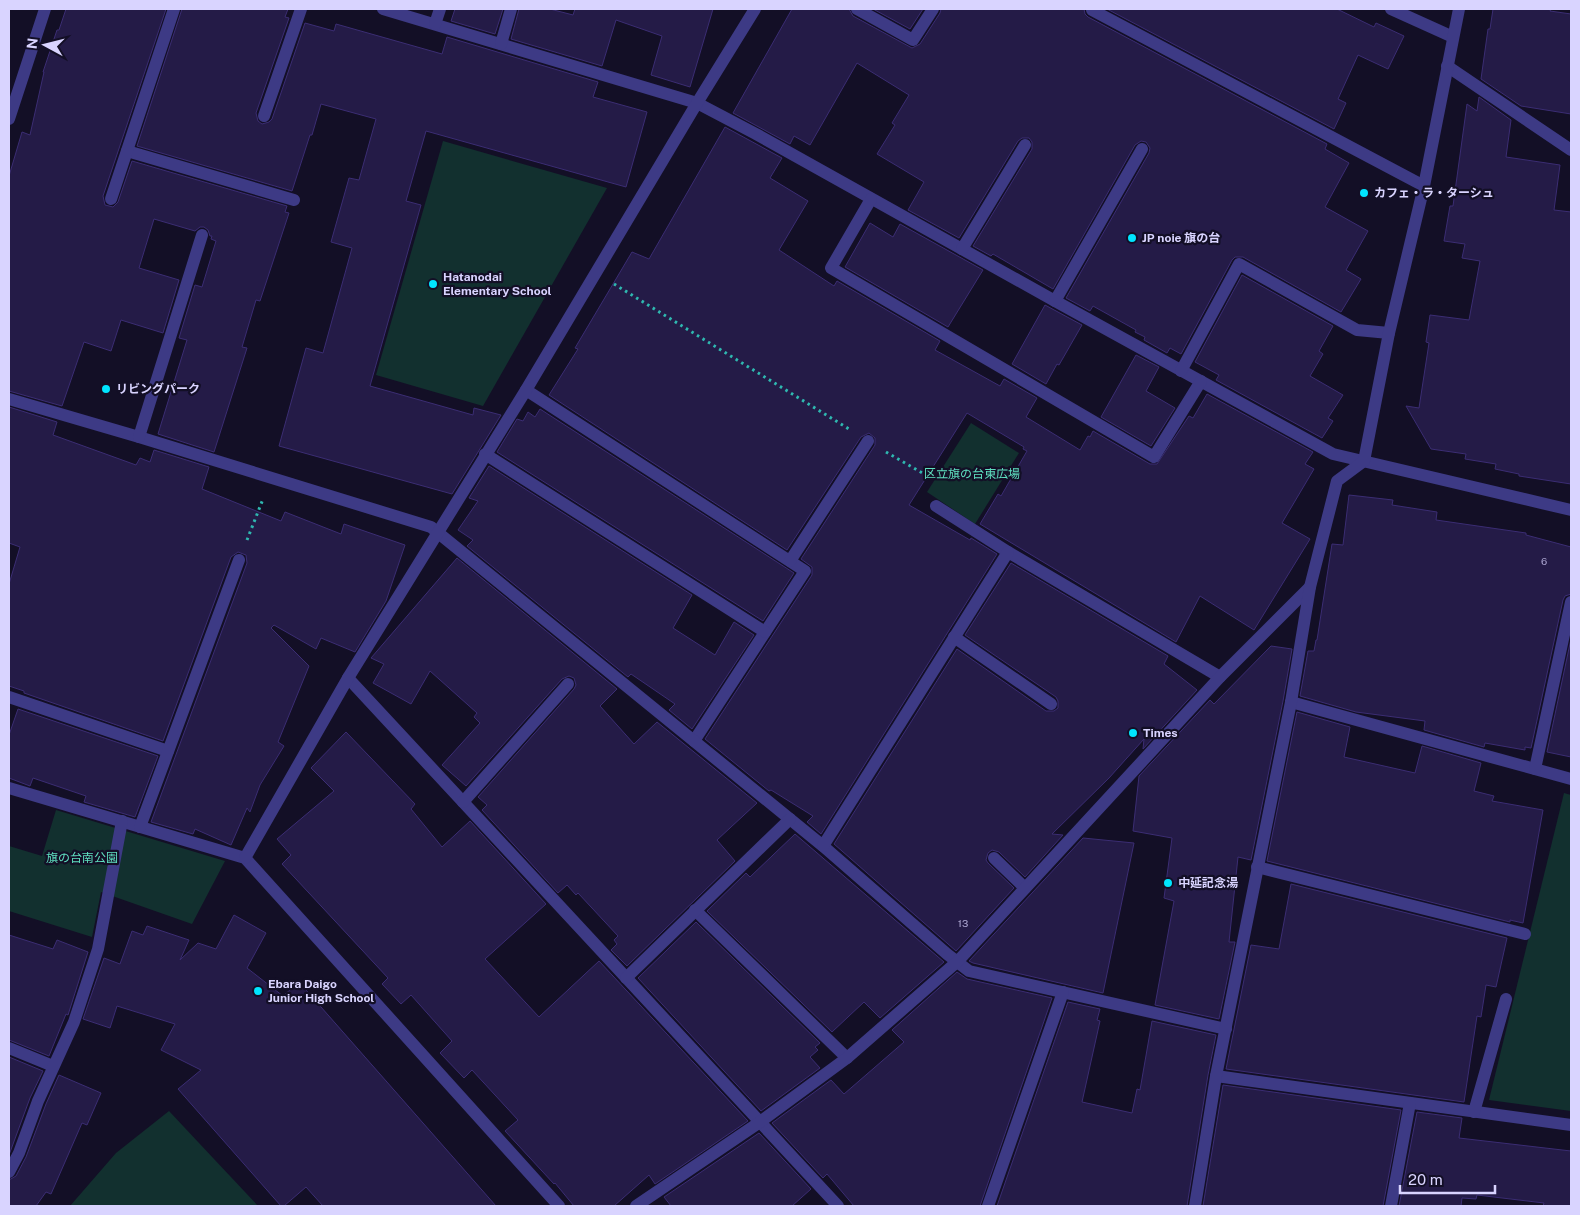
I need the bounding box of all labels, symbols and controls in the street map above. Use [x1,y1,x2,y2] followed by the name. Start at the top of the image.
[20,20,70,70] north arrow
[23,37,41,50] text: N
[1374,186,1494,200] place label: カフェ・ラ・ターシュ
[1358,187,1370,199] marker: カフェ・ラ・ターシュ
[1142,231,1220,245] place label: JP noie 旗の台
[1126,232,1138,244] marker: JP noie 旗の台
[443,270,552,298] place label: Hatanodai Elementary School
[427,278,439,290] marker: Hatanodai Elementary School
[116,382,200,396] place label: リビングパーク
[100,383,112,395] marker: リビングパーク
[924,467,1020,481] park label: 区立旗の台東広場
[1541,555,1547,567] house number: 6
[1143,726,1178,740] place label: Times
[1127,727,1139,739] marker: Times
[46,851,118,865] park label: 旗の台南公園
[1178,876,1238,890] place label: 中延記念湯
[1162,877,1174,889] marker: 中延記念湯
[958,917,968,929] house number: 13
[268,977,374,1005] place label: Ebara Daigo Junior High School
[252,985,264,997] marker: Ebara Daigo Junior High School
[1400,1162,1495,1194] scale bar
[1408,1171,1443,1188] text: 20 m

